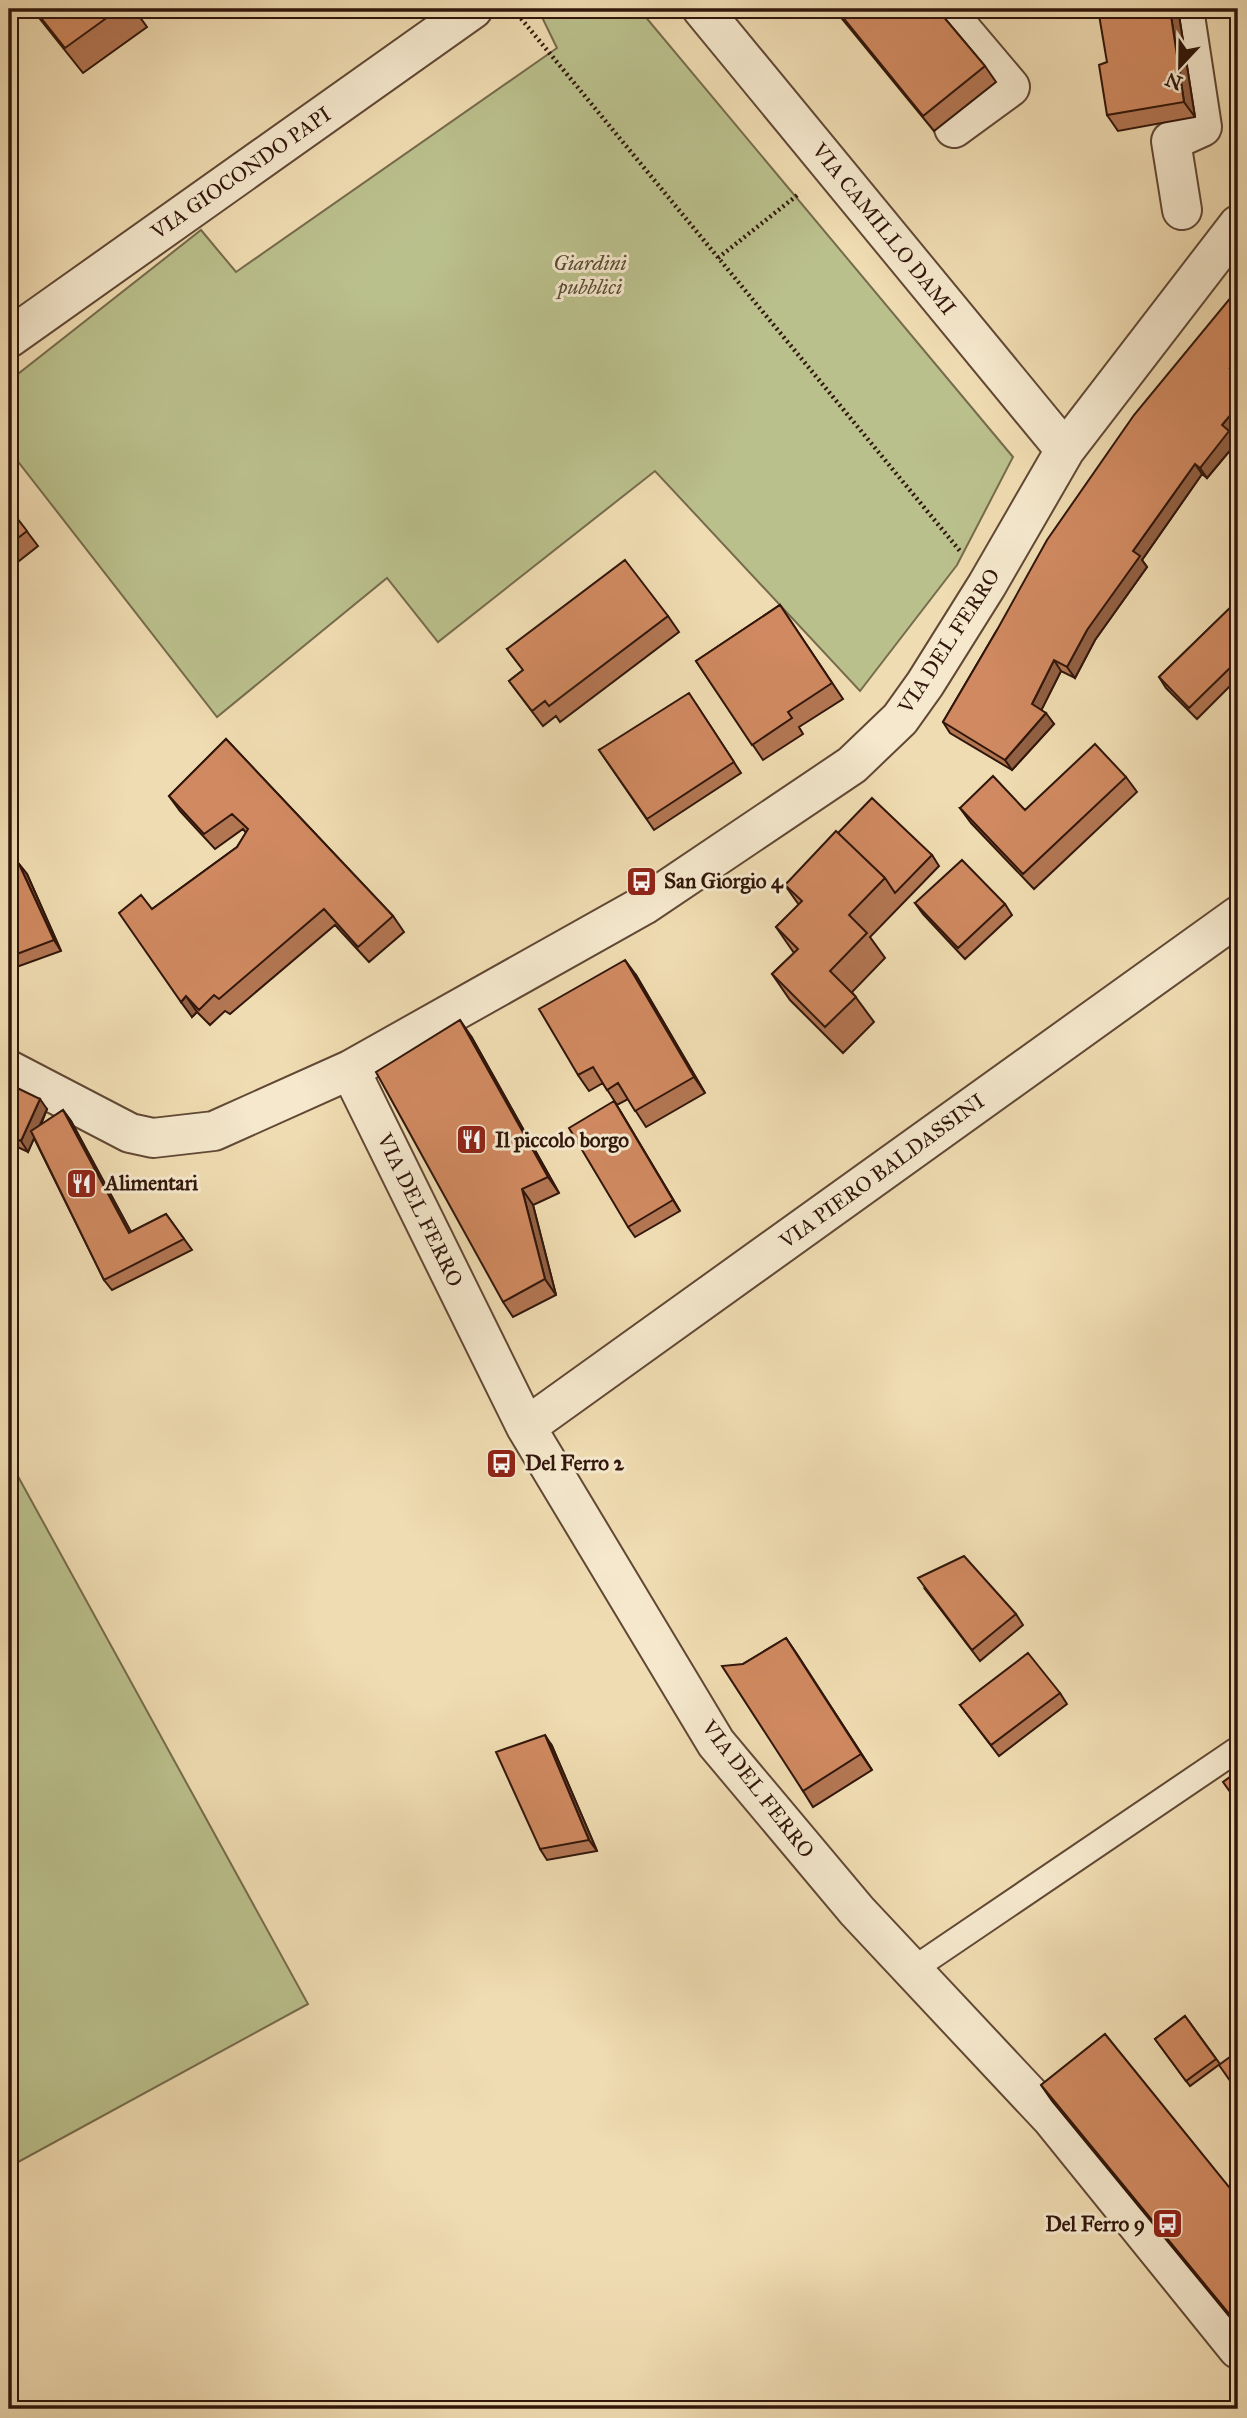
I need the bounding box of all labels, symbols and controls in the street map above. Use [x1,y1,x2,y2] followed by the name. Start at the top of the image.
[1146,32,1216,102] north arrow
[1162,68,1186,95] text: N
[145,101,336,246] street label: VIA GIOCONDO PAPI
[806,137,961,320] street label: VIA CAMILLO DAMI
[553,250,627,300] park label: Giardini pubblici
[892,564,1006,719] street label: VIA DEL FERRO
[624,864,658,898] bus stop icon: San Giorgio 4
[664,868,784,894] place label: San Giorgio 4
[774,1088,990,1255] street label: VIA PIERO BALDASSINI
[455,1123,489,1157] restaurant icon: Il piccolo borgo
[495,1127,629,1153] place label: Il piccolo borgo
[371,1128,468,1291] street label: VIA DEL FERRO
[65,1166,99,1200] restaurant icon: Alimentari
[103,1170,198,1196] place label: Alimentari
[485,1446,519,1480] bus stop icon: Del Ferro 2
[525,1450,624,1476] place label: Del Ferro 2
[696,1714,820,1863] street label: VIA DEL FERRO
[1151,2207,1185,2241] bus stop icon: Del Ferro 9
[1045,2211,1145,2237] place label: Del Ferro 9

